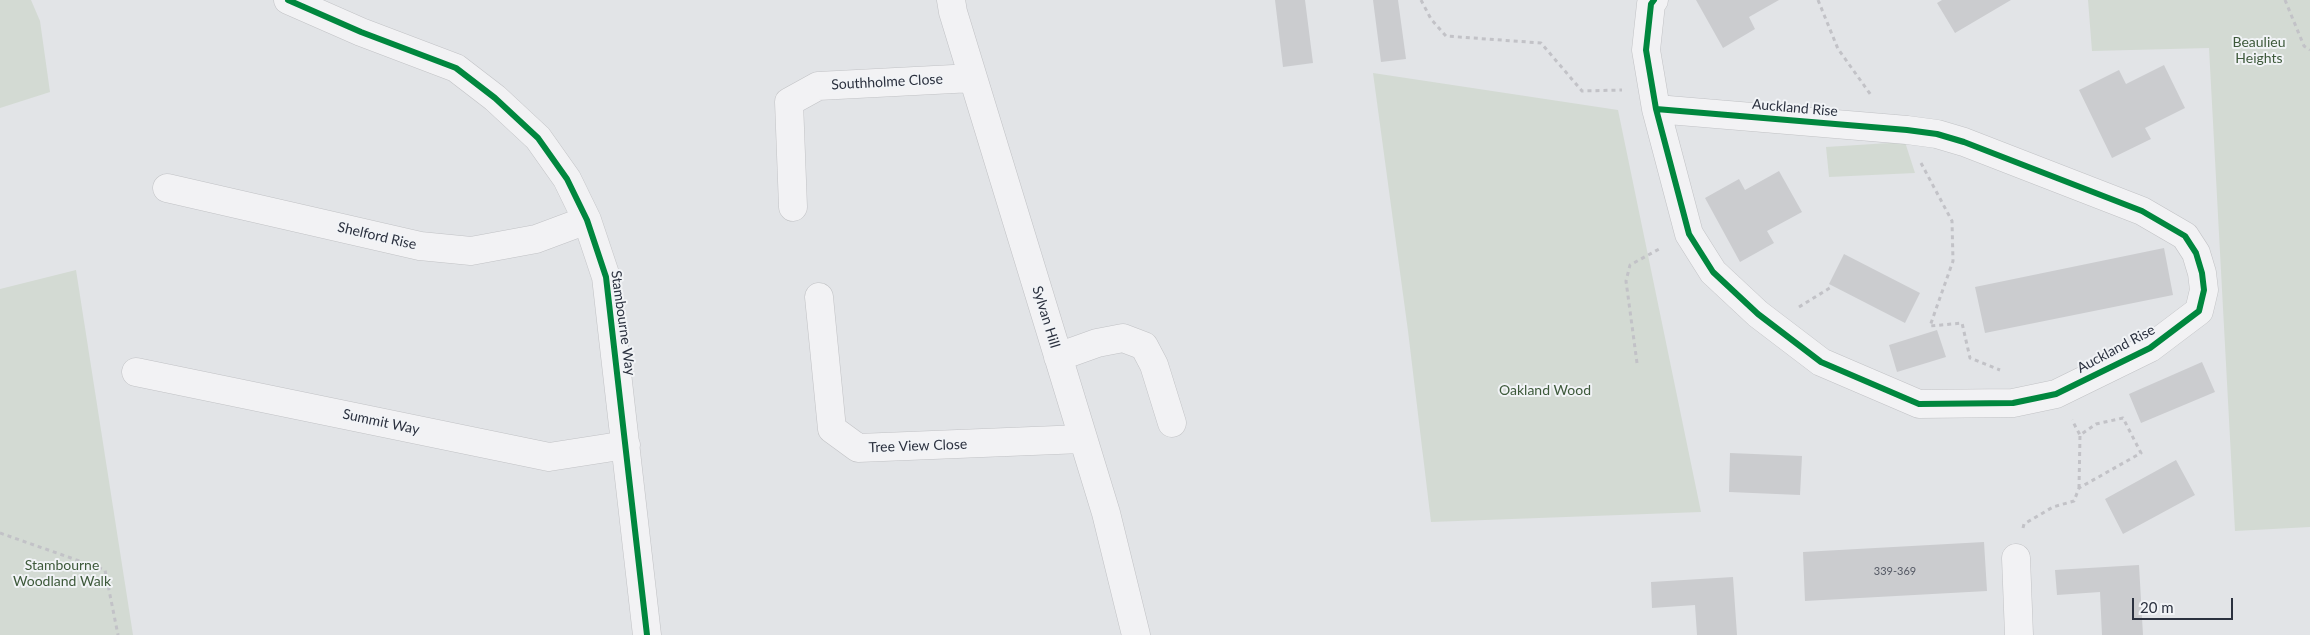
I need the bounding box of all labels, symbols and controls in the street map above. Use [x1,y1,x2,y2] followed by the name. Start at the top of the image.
[2233,34,2285,66] park label: Beaulieu Heights
[831,71,943,93] street label: Southholme Close
[1751,96,1839,120] street label: Auckland Rise
[336,219,418,253] street label: Shelford Rise
[607,269,639,377] street label: Stambourne Way
[1029,284,1063,350] street label: Sylvan Hill
[2074,321,2158,377] street label: Auckland Rise
[1499,382,1591,398] park label: Oakland Wood
[341,406,421,438] street label: Summit Way
[868,436,968,456] street label: Tree View Close
[13,557,111,590] park label: Stambourne Woodland Walk
[1874,564,1916,578] house number: 339-369
[2135,588,2236,620] scale bar
[2140,598,2174,616] text: 20 m

